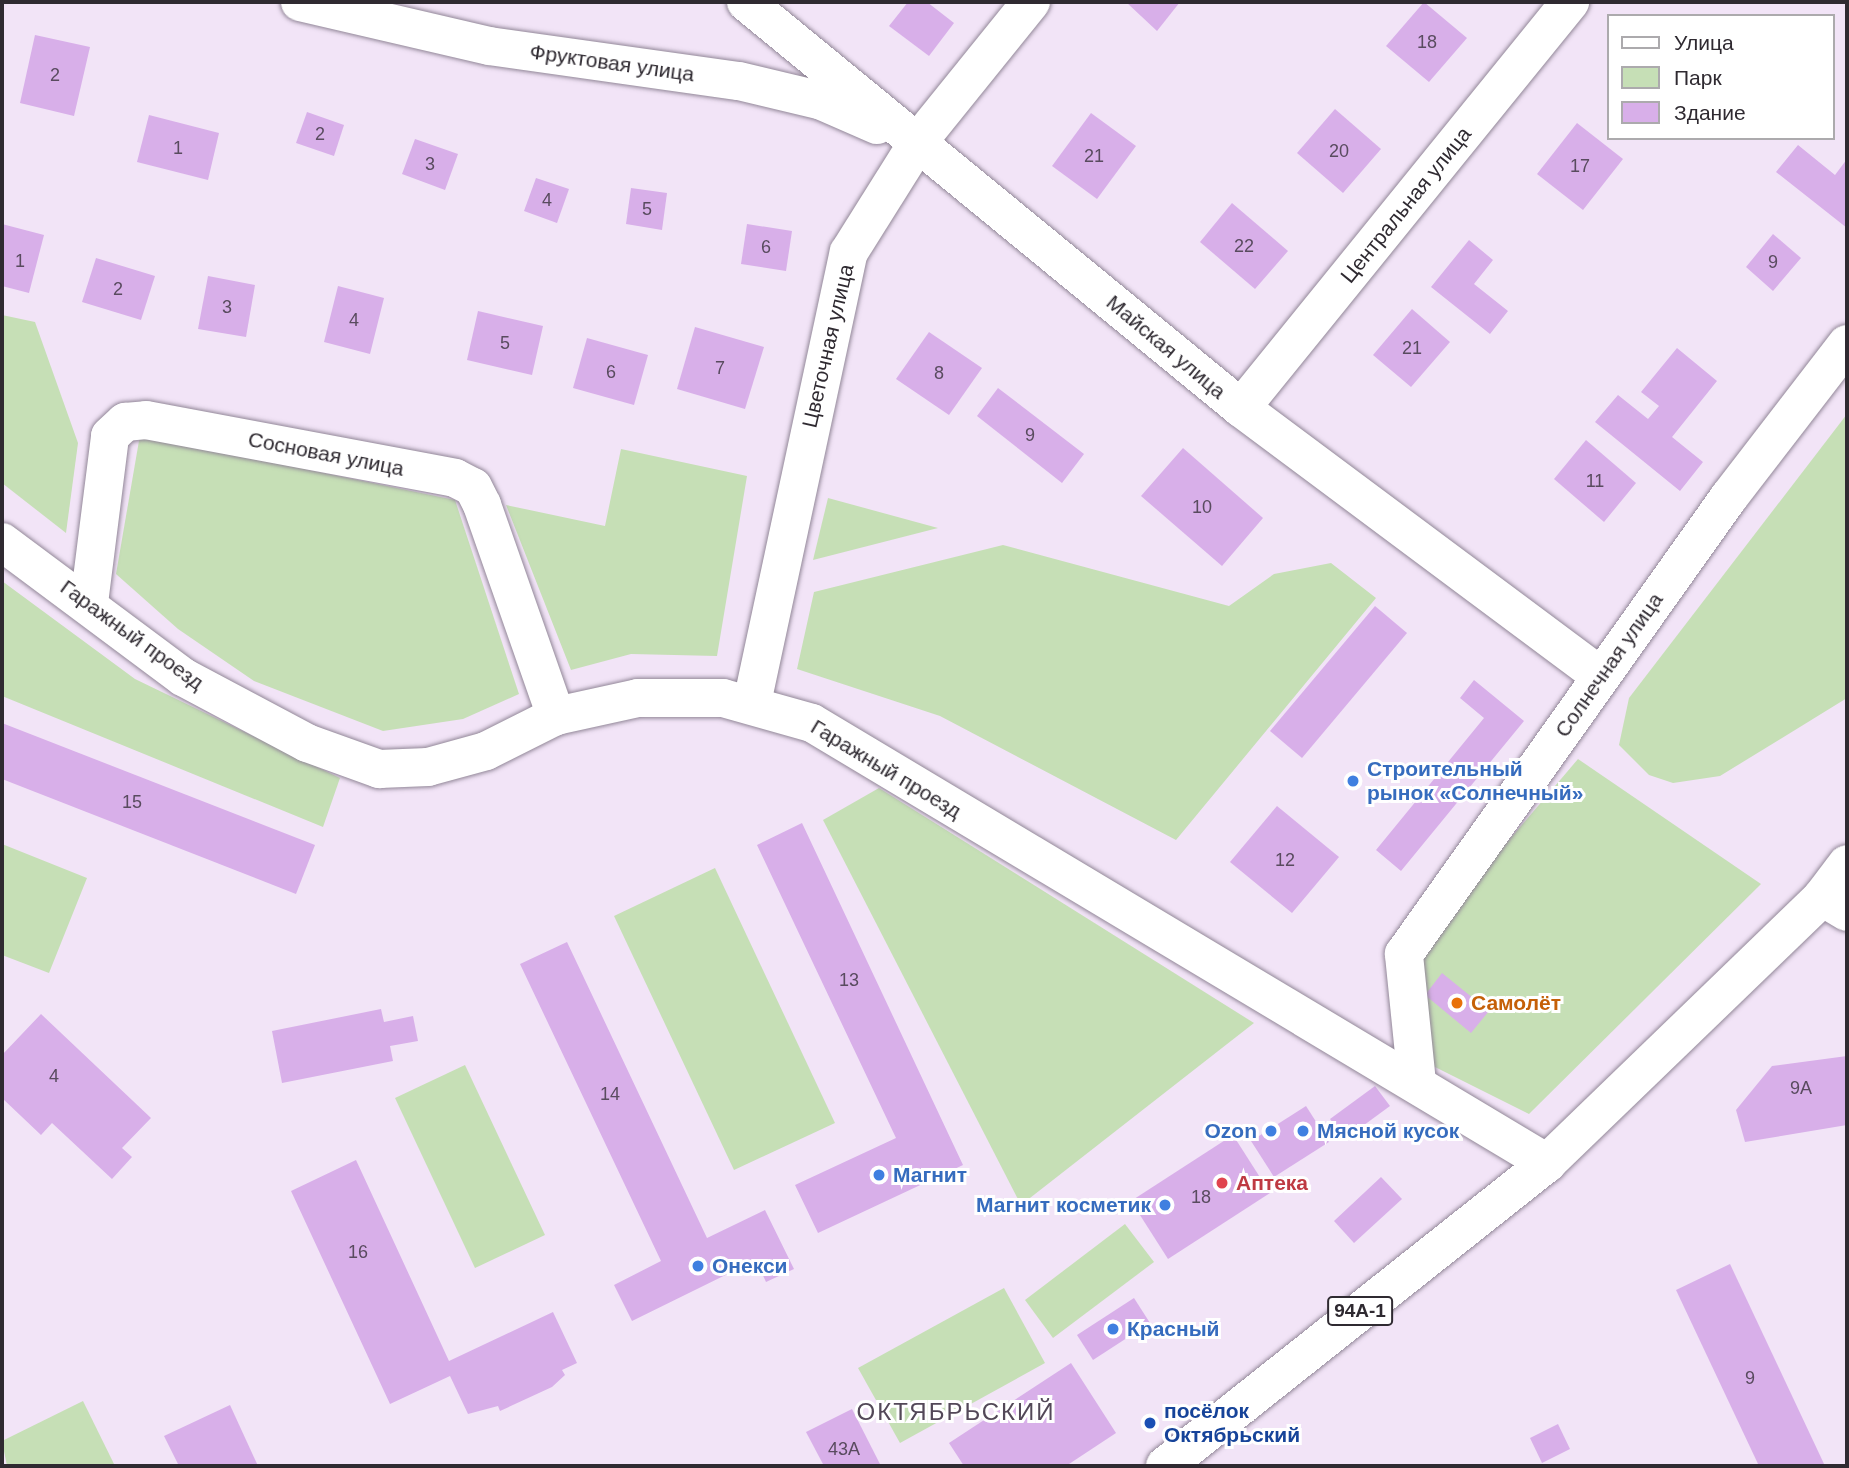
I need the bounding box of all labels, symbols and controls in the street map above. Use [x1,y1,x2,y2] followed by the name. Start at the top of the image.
[1608,14,1835,140] legend
[1417,31,1437,53] house number: 18
[1674,31,1734,54] text: Улица
[528,39,696,87] street label: Фруктовая улица
[50,64,60,86] house number: 2
[1674,66,1722,89] text: Парк
[1674,101,1746,124] text: Здание
[1335,122,1477,288] street label: Центральная улица
[315,123,325,145] house number: 2
[173,137,183,159] house number: 1
[1329,140,1349,162] house number: 20
[1084,145,1104,167] house number: 21
[425,153,435,175] house number: 3
[1570,155,1590,177] house number: 17
[542,189,552,211] house number: 4
[642,198,652,220] house number: 5
[1234,235,1254,257] house number: 22
[761,236,771,258] house number: 6
[15,250,25,272] house number: 1
[1768,251,1778,273] house number: 9
[797,262,859,430] street label: Цветочная улица
[113,278,123,300] house number: 2
[1101,290,1231,404] street label: Майская улица
[222,296,232,318] house number: 3
[349,309,359,331] house number: 4
[500,332,510,354] house number: 5
[1402,337,1422,359] house number: 21
[715,357,725,379] house number: 7
[606,361,616,383] house number: 6
[934,362,944,384] house number: 8
[1025,424,1035,446] house number: 9
[246,427,406,481] street label: Сосновая улица
[1586,470,1604,492] house number: 11
[1192,496,1212,518] house number: 10
[55,575,209,695] street label: Гаражный проезд
[1550,588,1668,742] street label: Солнечная улица
[806,714,966,824] street label: Гаражный проезд
[1367,756,1583,806] place label: Строительный рынок «Солнечный»
[1345,773,1361,789] marker: Строительный рынок «Солнечный»
[122,791,142,813] house number: 15
[1275,849,1295,871] house number: 12
[839,969,859,991] house number: 13
[1471,990,1561,1016] place label: Самолёт
[1449,995,1465,1011] marker: Самолёт
[49,1065,59,1087] house number: 4
[1790,1077,1812,1099] house number: 9А
[600,1083,620,1105] house number: 14
[1205,1118,1257,1144] place label: Ozon
[1317,1118,1459,1144] place label: Мясной кусок
[1263,1123,1279,1139] marker: Ozon
[1295,1123,1311,1139] marker: Мясной кусок
[893,1162,967,1188] place label: Магнит
[871,1167,887,1183] marker: Магнит
[1236,1170,1308,1196] place label: Аптека
[1214,1175,1230,1191] marker: Аптека
[1191,1186,1211,1208] house number: 18
[976,1192,1151,1218] place label: Магнит косметик
[1157,1197,1173,1213] marker: Магнит косметик
[348,1241,368,1263] house number: 16
[712,1253,788,1279] place label: Онекси
[690,1258,706,1274] marker: Онекси
[1327,1296,1393,1326] road number: 94А-1
[1127,1316,1220,1342] place label: Красный
[1105,1321,1121,1337] marker: Красный
[1745,1367,1755,1389] house number: 9
[858,1398,1054,1426] district label: ОКТЯБРЬСКИЙ
[1164,1398,1300,1448] place label: посёлок Октябрьский
[1142,1415,1158,1431] marker: посёлок Октябрьский
[828,1438,860,1460] house number: 43А

